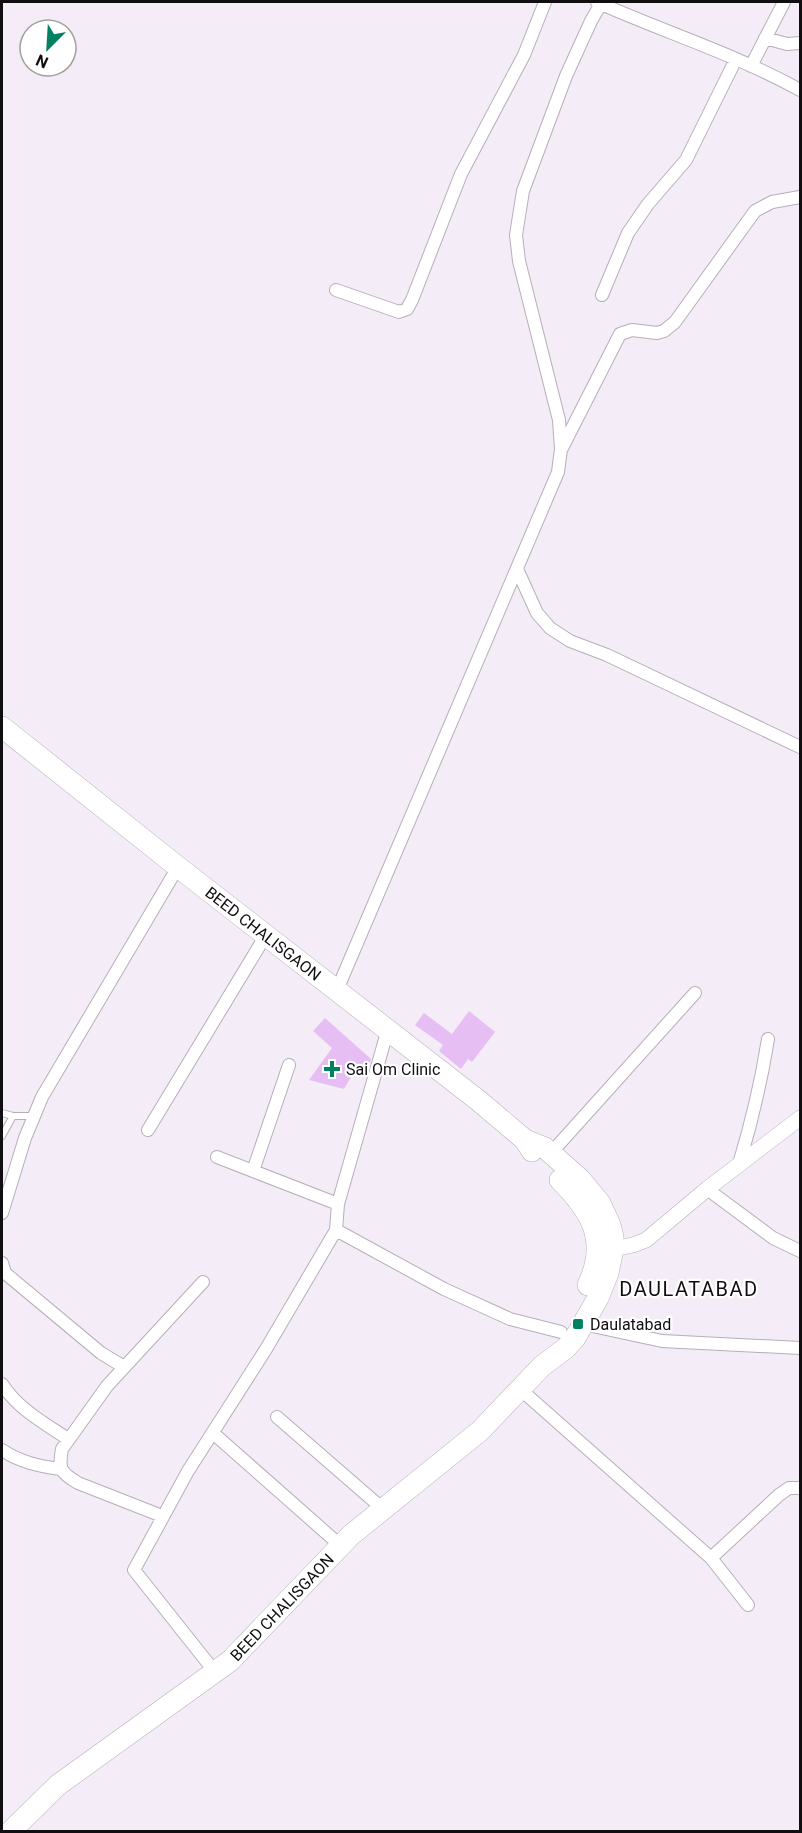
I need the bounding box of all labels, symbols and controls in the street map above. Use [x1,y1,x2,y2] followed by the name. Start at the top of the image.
[18,18,78,78] north arrow
[33,50,51,72] text: N
[202,883,325,984] street label: BEED CHALISGAON
[323,1060,341,1078] marker: Sai Om Clinic
[346,1060,440,1079] place label: Sai Om Clinic
[619,1277,759,1301] district label: DAULATABAD
[590,1315,671,1334] place label: Daulatabad
[571,1317,585,1331] marker: Daulatabad
[226,1550,338,1665] street label: BEED CHALISGAON

